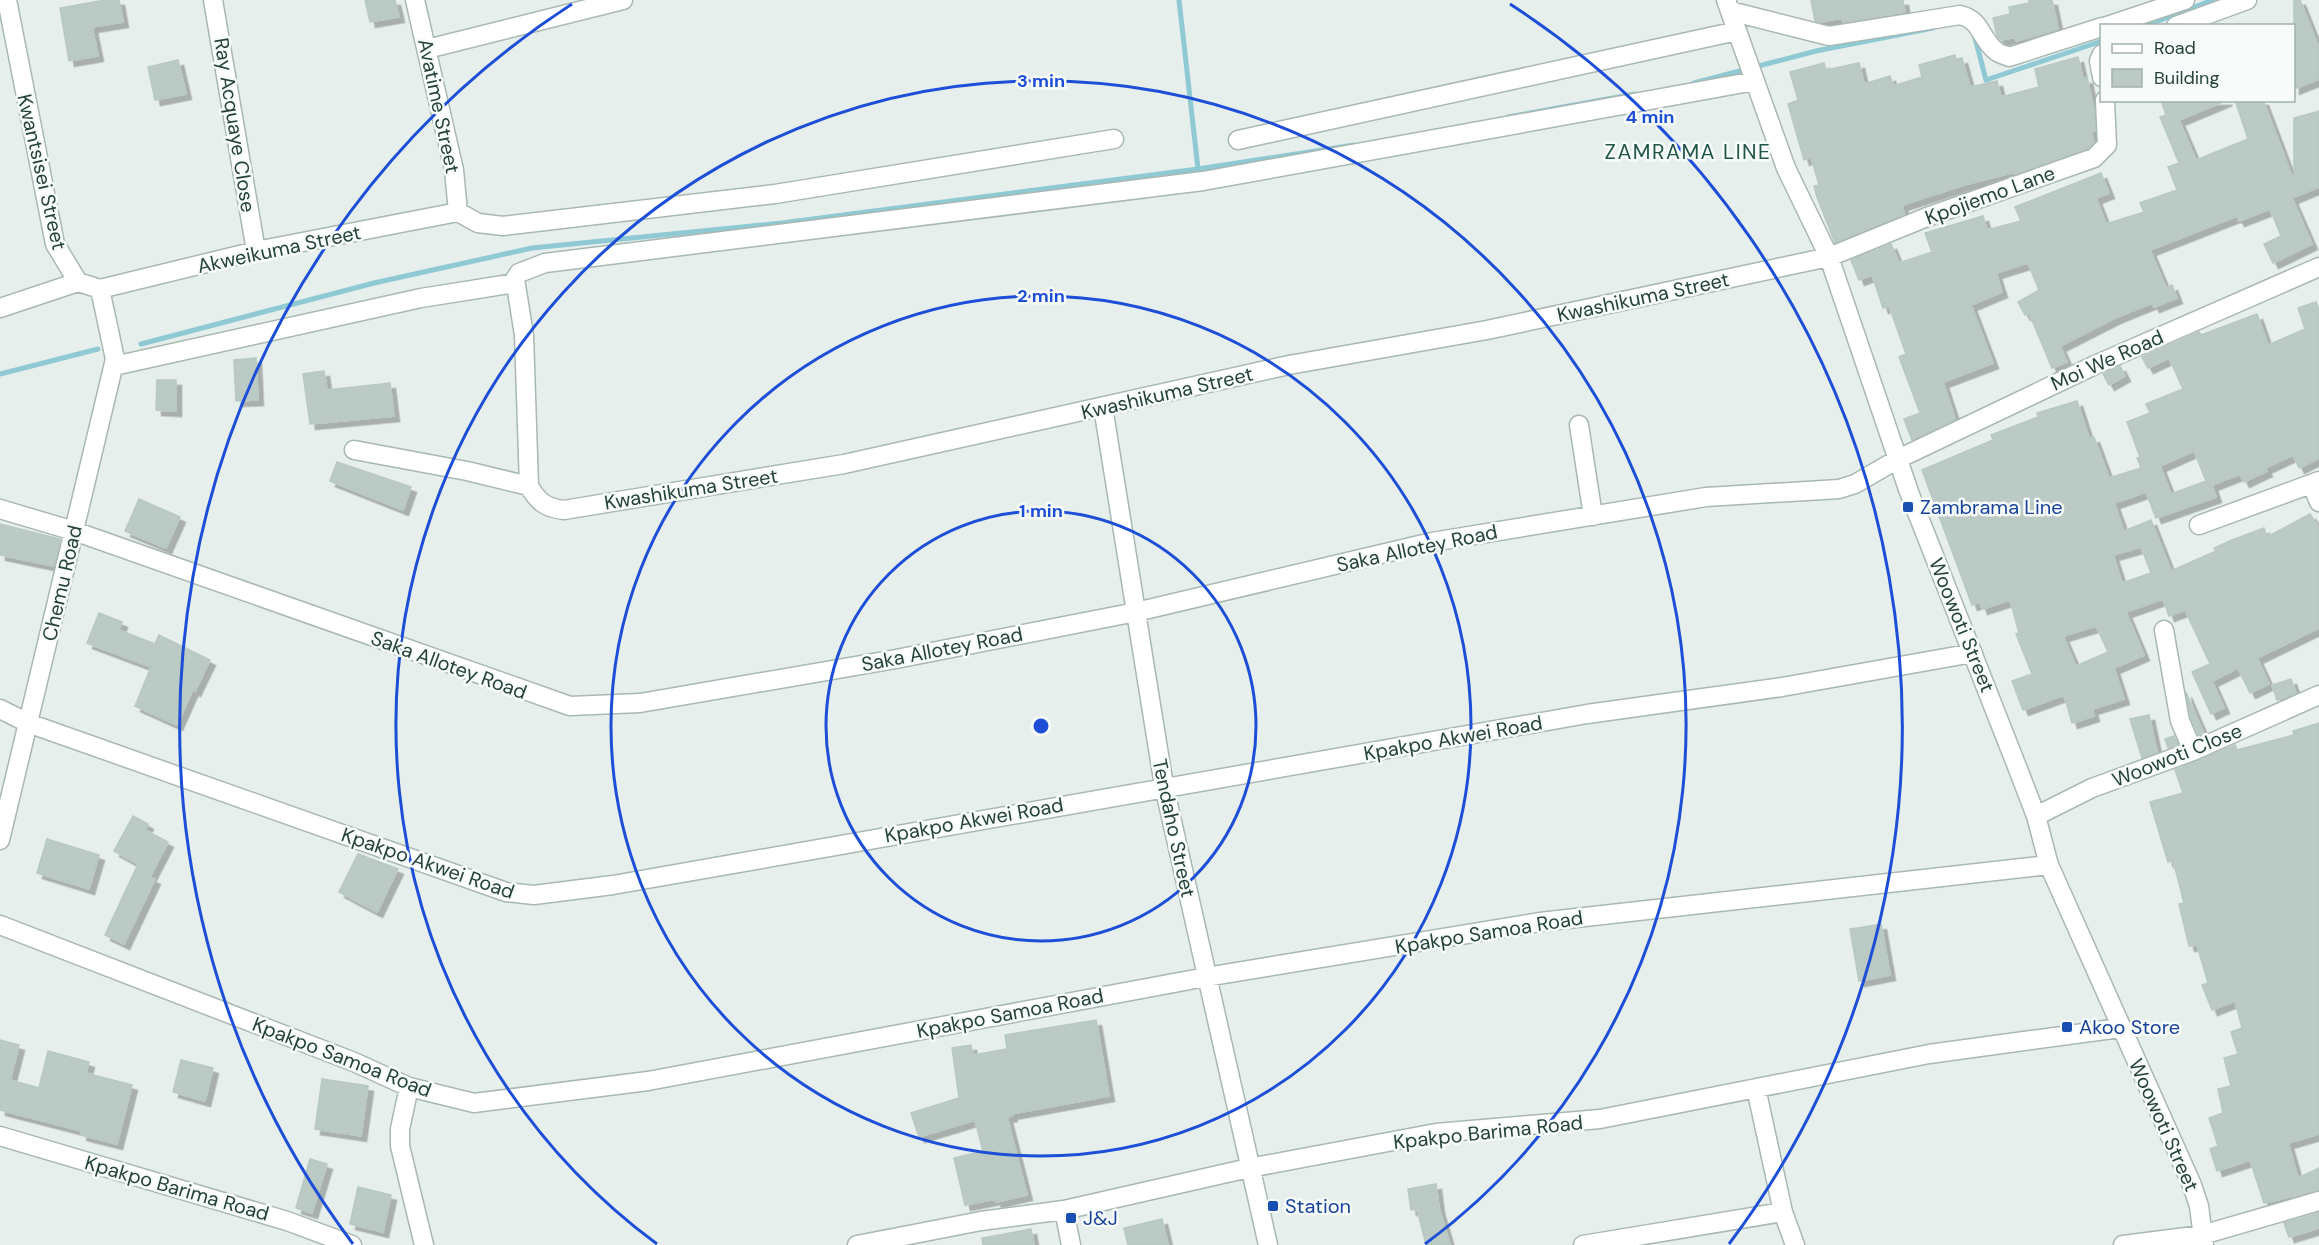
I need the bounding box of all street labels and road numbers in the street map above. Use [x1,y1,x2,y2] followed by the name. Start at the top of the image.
[208,36,262,214] street label: Ray Acquaye Close
[412,36,466,176] street label: Avatime Street
[11,91,73,253] street label: Kwantsisei Street
[1921,159,2059,231] street label: Kpojiemo Lane
[195,219,363,279] street label: Akweikuma Street
[1554,266,1732,328] street label: Kwashikuma Street
[2047,324,2167,396] street label: Moi We Road
[1079,361,1256,425] street label: Kwashikuma Street
[602,462,780,516] street label: Kwashikuma Street
[1334,518,1500,578] street label: Saka Allotey Road
[36,522,88,644] street label: Chemu Road
[1923,554,2001,696] street label: Woowoti Street
[859,621,1025,677] street label: Saka Allotey Road
[368,625,530,705] street label: Saka Allotey Road
[1362,709,1544,767] street label: Kpakpo Akwei Road
[2108,717,2246,793] street label: Woowoti Close
[1147,756,1201,900] street label: Tendaho Street
[883,791,1065,849] street label: Kpakpo Akwei Road
[338,821,518,905] street label: Kpakpo Akwei Road
[1393,904,1585,960] street label: Kpakpo Samoa Road
[914,982,1106,1044] street label: Kpakpo Samoa Road
[249,1011,435,1103] street label: Kpakpo Samoa Road
[2123,1055,2205,1196] street label: Woowoti Street
[1392,1109,1584,1155] street label: Kpakpo Barima Road
[82,1149,272,1227] street label: Kpakpo Barima Road

